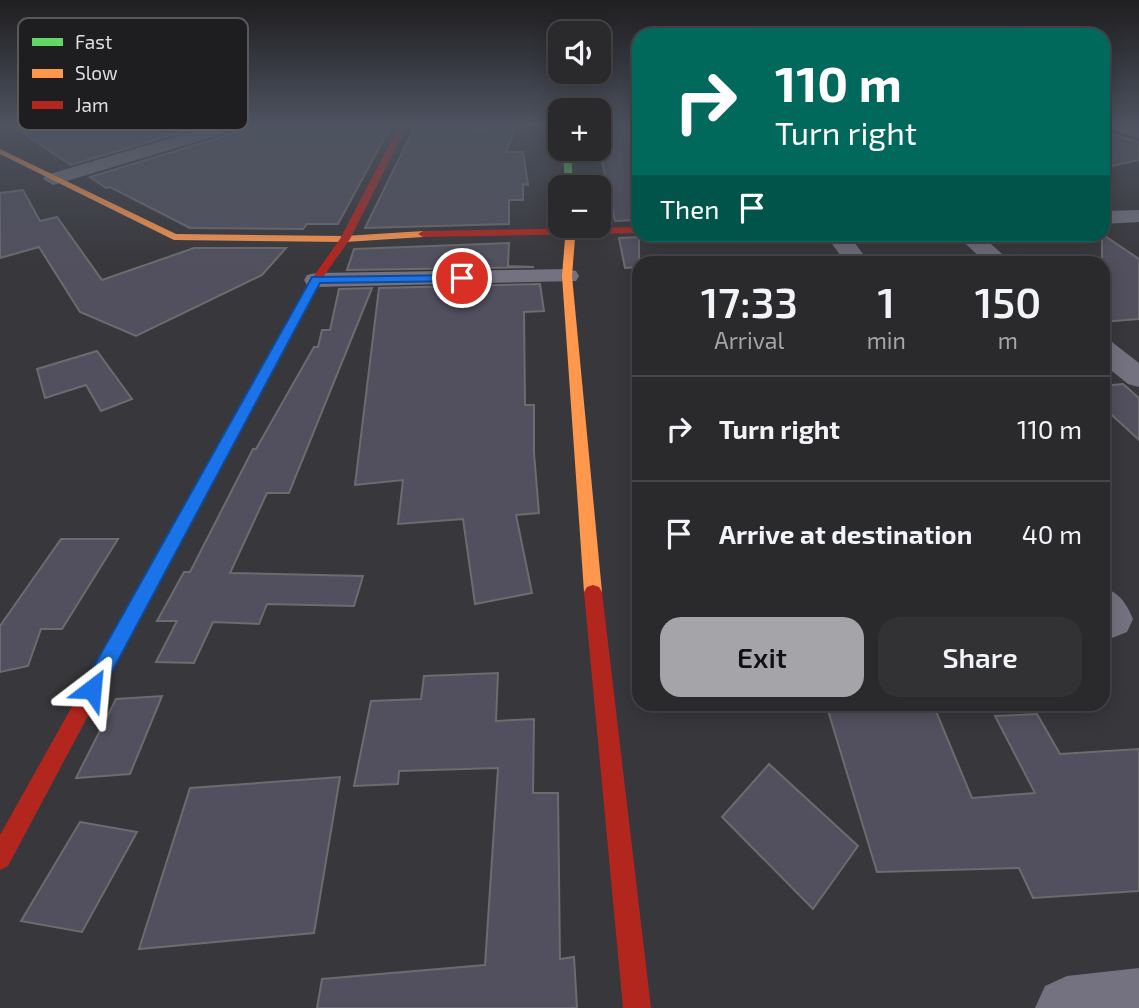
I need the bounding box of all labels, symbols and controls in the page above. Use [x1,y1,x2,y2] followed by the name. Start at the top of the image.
[18,18,248,130] legend
[548,21,611,238] map controls
[548,21,611,84] button: sound
[75,30,112,53] text: Fast
[775,53,902,112] text: 110 m
[660,56,751,147] icon: right
[75,61,118,84] text: Slow
[75,93,109,116] text: Jam
[548,98,611,161] button: +
[775,113,917,151] text: Turn right
[548,175,611,238] button: −
[733,189,771,227] icon: arrive
[660,193,719,224] text: Then
[432,248,492,308] pin
[443,259,481,297] icon: arrive
[701,276,798,326] text: 17:33
[878,276,895,326] text: 1
[975,276,1041,326] text: 150
[714,326,784,354] text: Arrival
[867,326,906,354] text: min
[998,326,1018,354] text: m
[660,410,698,448] icon: right
[719,413,840,444] text: Turn right
[1017,413,1082,444] text: 110 m
[660,515,698,553] icon: arrive
[719,518,972,549] text: Arrive at destination
[1022,518,1082,549] text: 40 m
[660,617,864,697] button: Exit
[878,617,1082,697] button: Share
[55,652,129,726] position arrow

